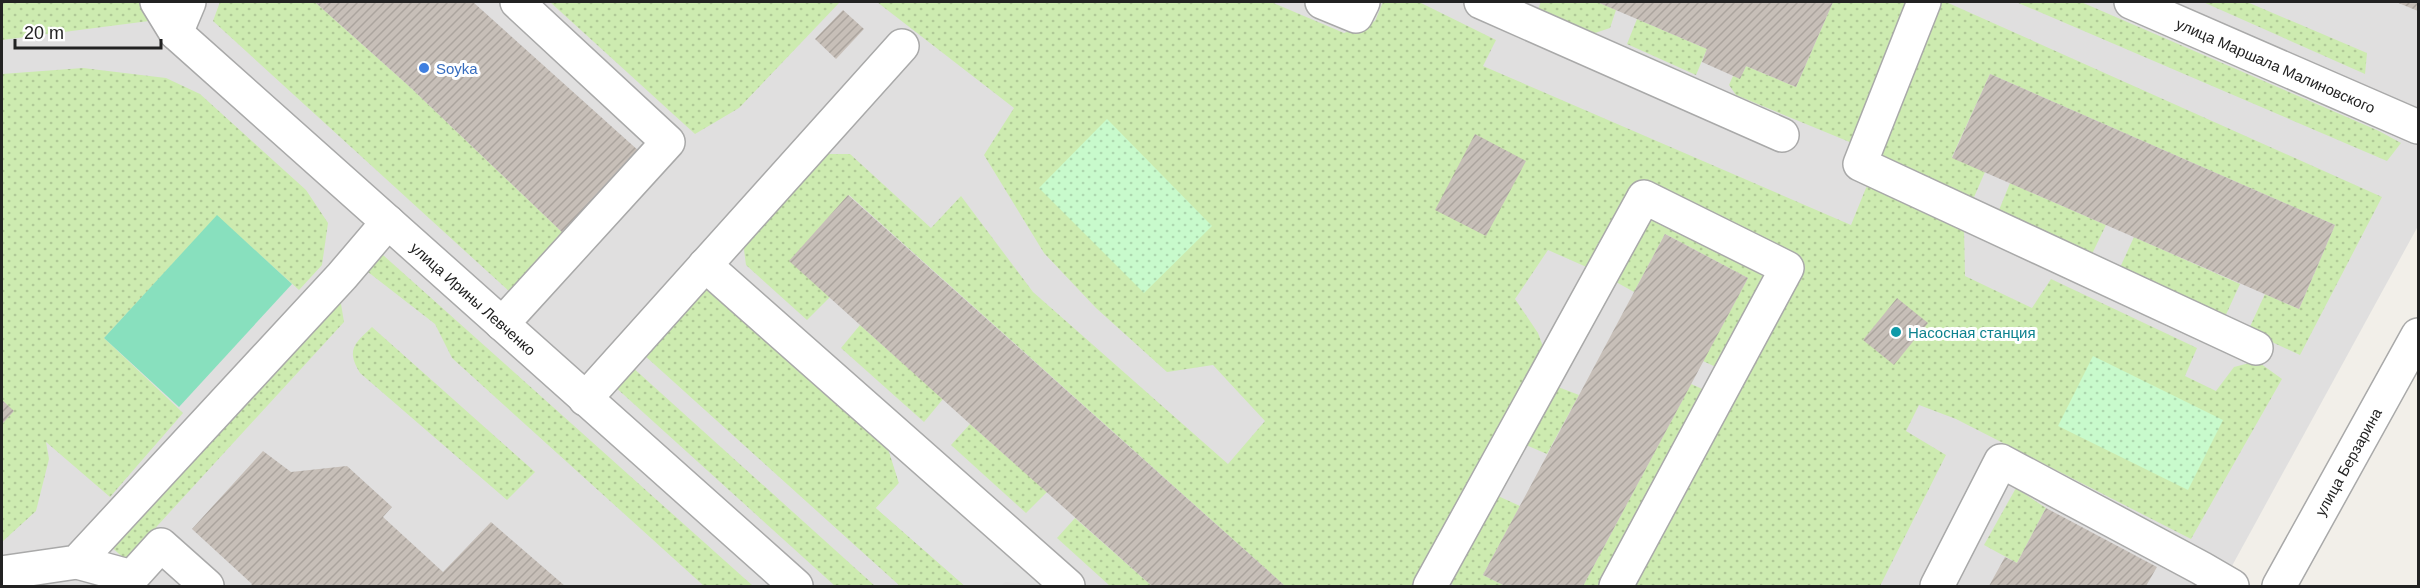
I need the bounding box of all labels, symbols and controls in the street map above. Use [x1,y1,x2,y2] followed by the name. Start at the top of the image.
[15,12,160,50] scale bar
[2174,14,2378,116] street label: улица Маршала Малиновского
[24,23,64,43] text: 20 m
[436,60,478,77] place label: Soyka
[417,61,431,75] marker: Soyka
[408,238,539,358] street label: улица Ирины Левченко
[1908,324,2036,341] place label: Насосная станция
[1889,325,1903,339] marker: Насосная станция
[2311,404,2385,519] street label: улица Берзарина

